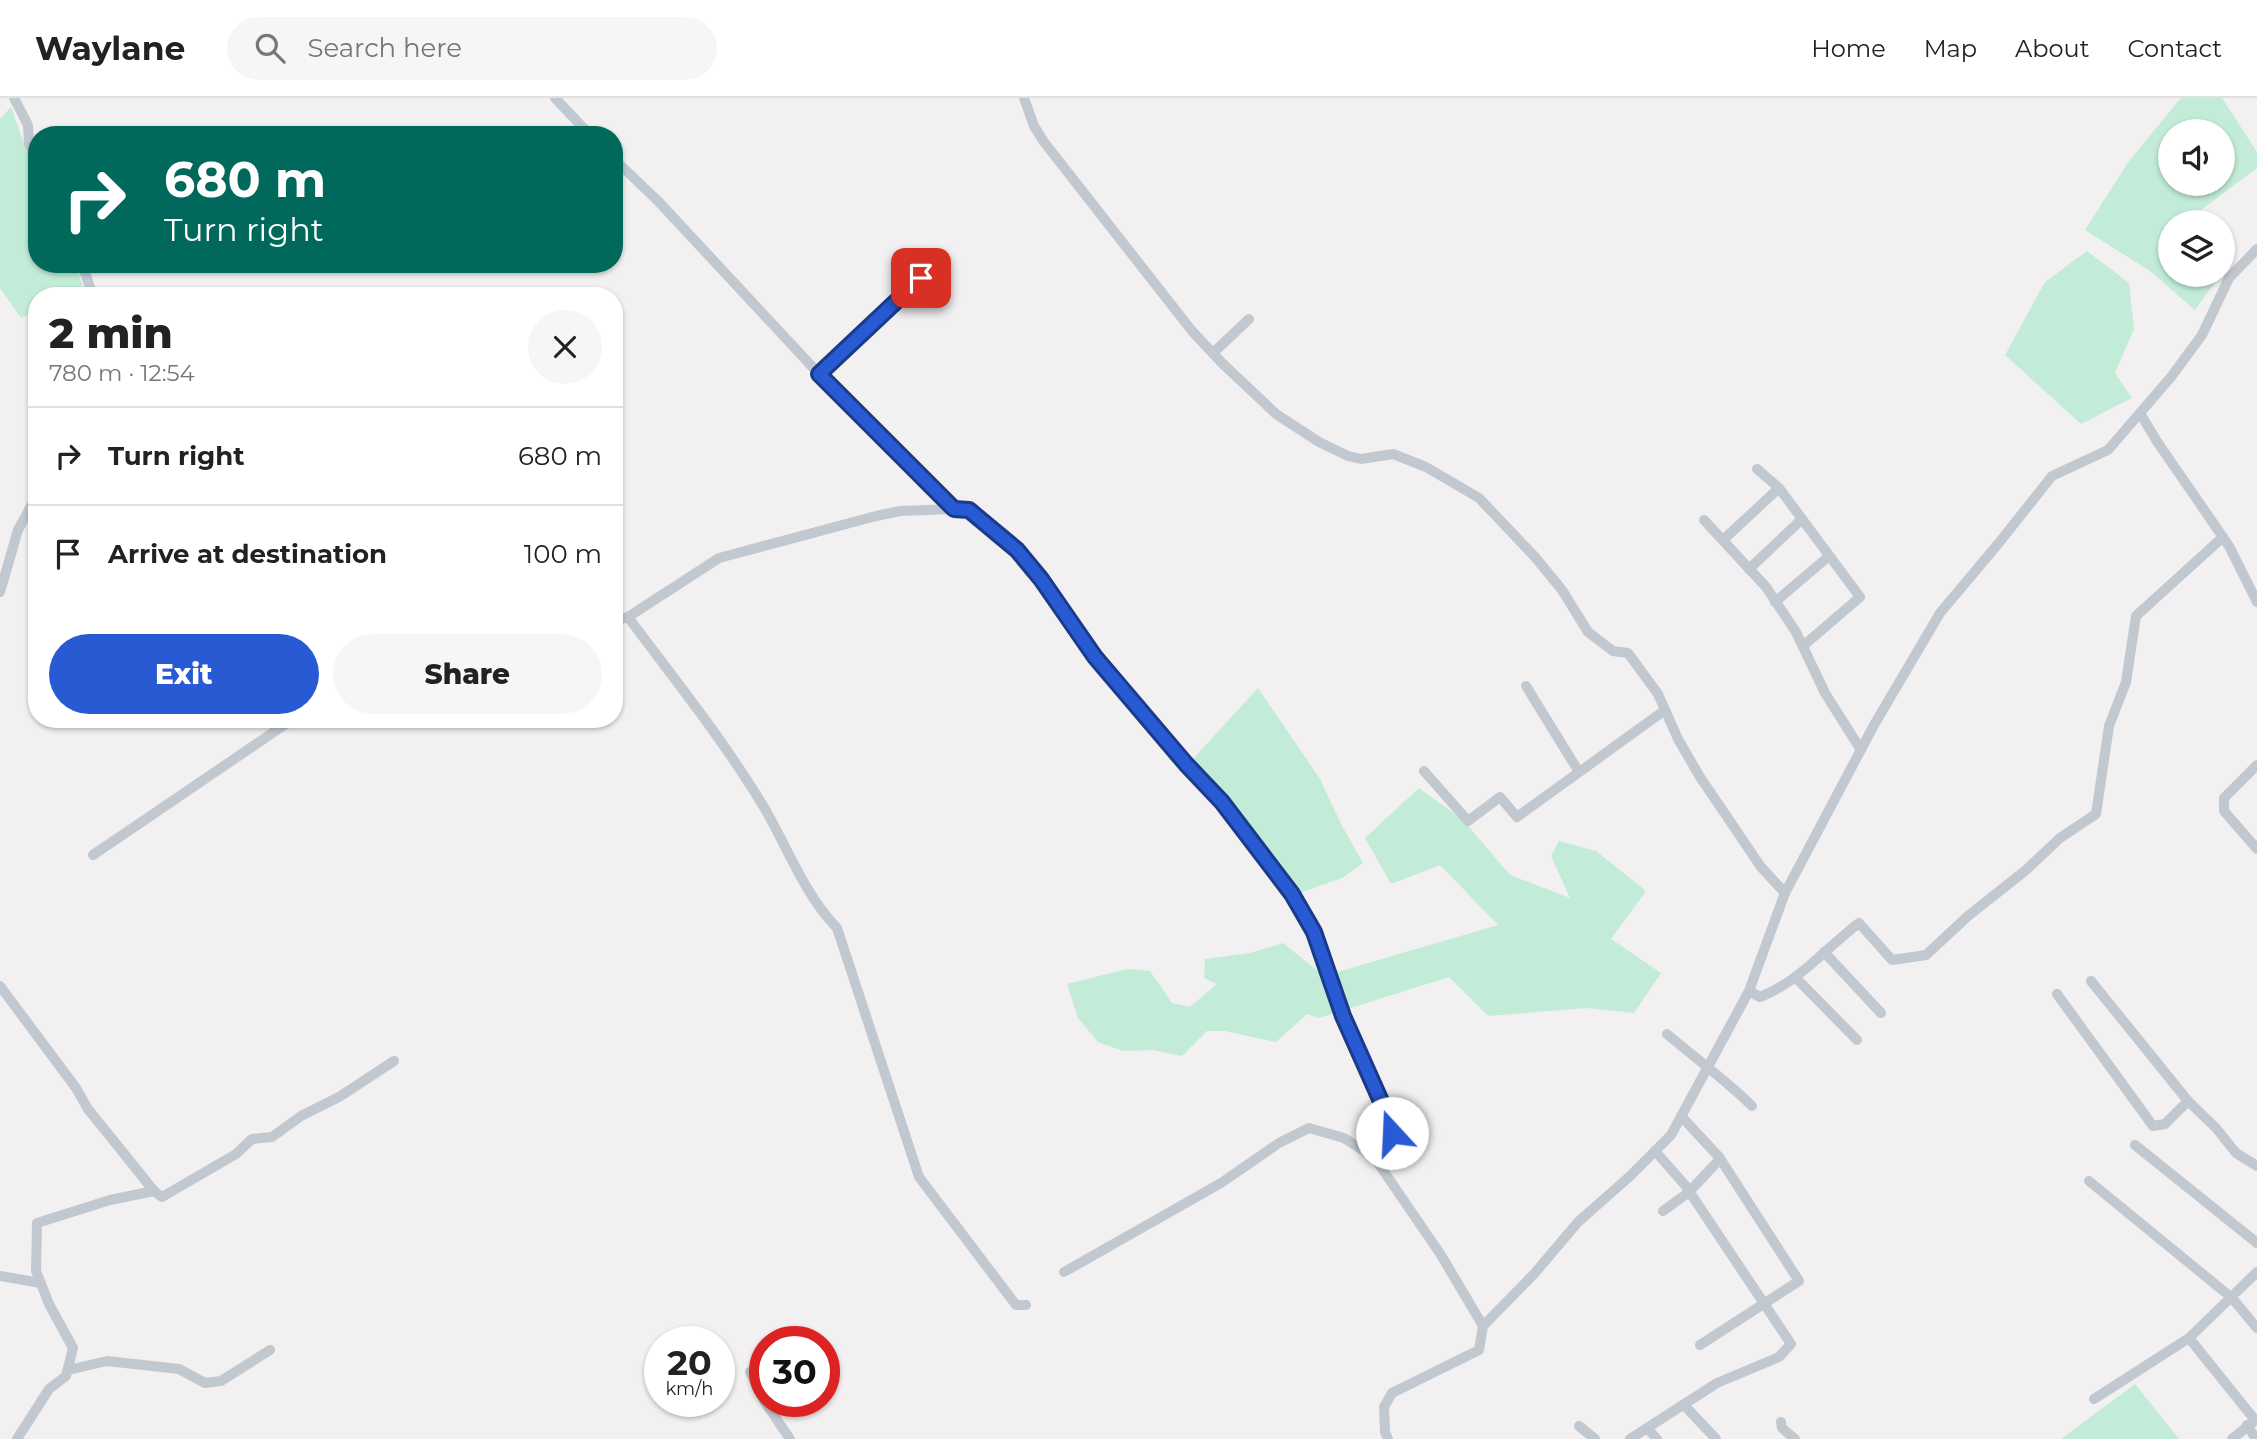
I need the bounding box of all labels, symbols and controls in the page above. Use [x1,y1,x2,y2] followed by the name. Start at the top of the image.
[227,17,717,80] search box
[35,28,185,68] text: Waylane
[251,29,289,67] icon: search
[307,32,462,64] text: Search here
[1811,34,1886,63] text: Home
[1924,34,1977,63] text: Map
[2015,34,2089,63] text: About
[2127,34,2222,63] text: Contact
[2158,119,2235,287] map controls
[2158,119,2235,196] button: sound
[164,150,326,209] text: 680 m
[49,154,140,245] icon: right
[164,210,324,249] text: Turn right
[2158,210,2235,287] button: layers
[891,248,951,308] pin
[902,259,940,297] icon: arrive
[49,307,173,359] text: 2 min
[528,310,602,384] button: close
[49,359,195,387] text: 780 m · 12:54
[49,437,87,475] icon: right
[108,440,244,472] text: Turn right
[518,440,602,472] text: 680 m
[49,535,87,573] icon: arrive
[108,538,387,570] text: Arrive at destination
[524,538,602,570] text: 100 m
[49,634,319,714] button: Exit
[333,634,602,714] button: Share
[1355,1096,1429,1170] position arrow
[749,1326,840,1417] speed limit sign: 30
[667,1341,712,1384] text: 20
[665,1378,714,1400] text: km/h

